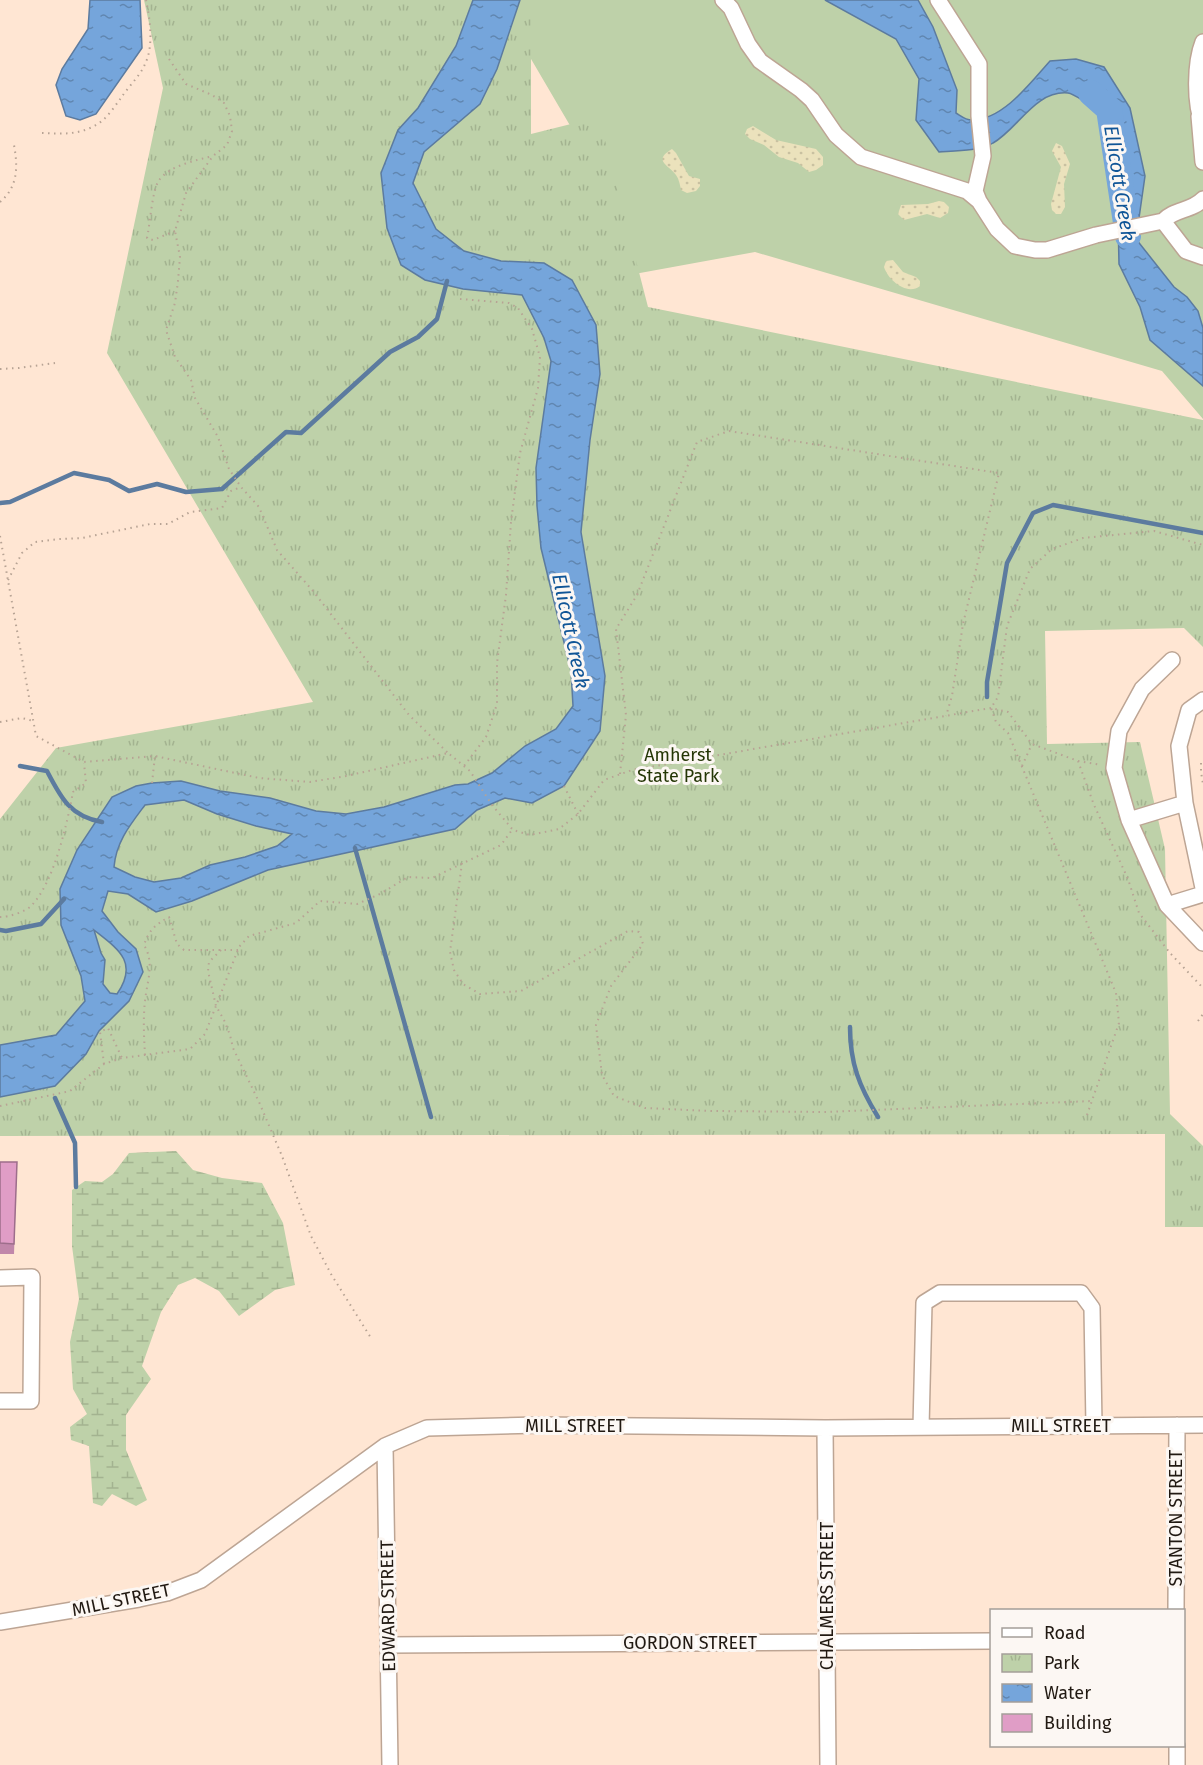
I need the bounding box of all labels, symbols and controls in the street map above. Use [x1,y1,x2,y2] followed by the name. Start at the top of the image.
[1099,123,1141,243] water label: Ellicott Creek
[547,571,595,691] water label: Ellicott Creek
[637,744,720,787] park label: Amherst State Park
[525,1415,626,1437] street label: MILL STREET
[1011,1415,1112,1437] street label: MILL STREET
[1165,1449,1187,1586] street label: STANTON STREET
[816,1521,838,1670] street label: CHALMERS STREET
[376,1539,400,1672] street label: EDWARD STREET
[70,1579,173,1621] street label: MILL STREET
[990,1609,1185,1747] legend
[1044,1622,1086,1644] text: Road
[623,1632,758,1654] street label: GORDON STREET
[1044,1652,1080,1674] text: Park
[1044,1682,1091,1704] text: Water
[1044,1712,1112,1734] text: Building

